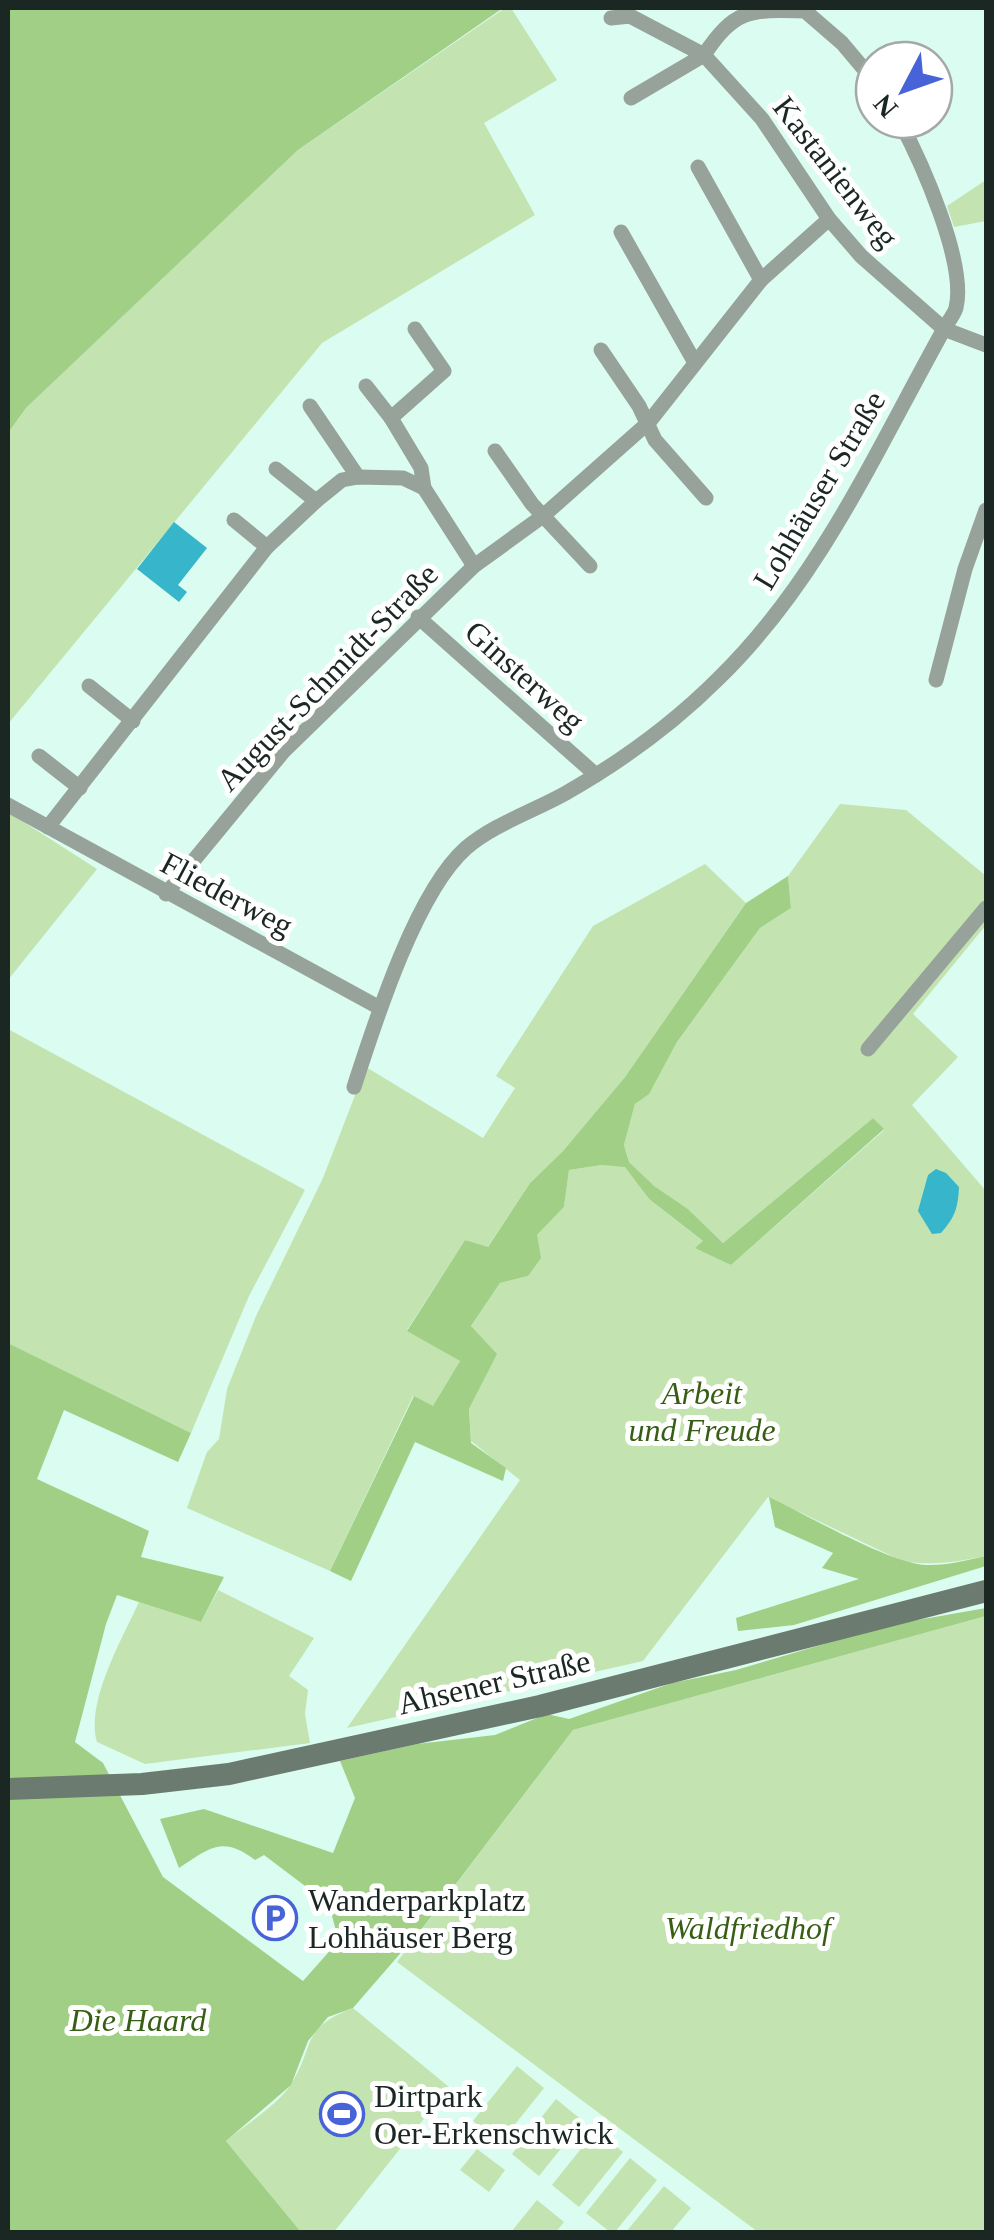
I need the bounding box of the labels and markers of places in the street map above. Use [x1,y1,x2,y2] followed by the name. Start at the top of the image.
[308,1882,526,1955] place label: Wanderparkplatz Lohhäuser Berg
[252,1895,298,1941] parking icon: Wanderparkplatz Lohhäuser Berg
[374,2078,613,2151] place label: Dirtpark Oer-Erkenschwick
[319,2091,365,2137] sports icon: Dirtpark Oer-Erkenschwick

